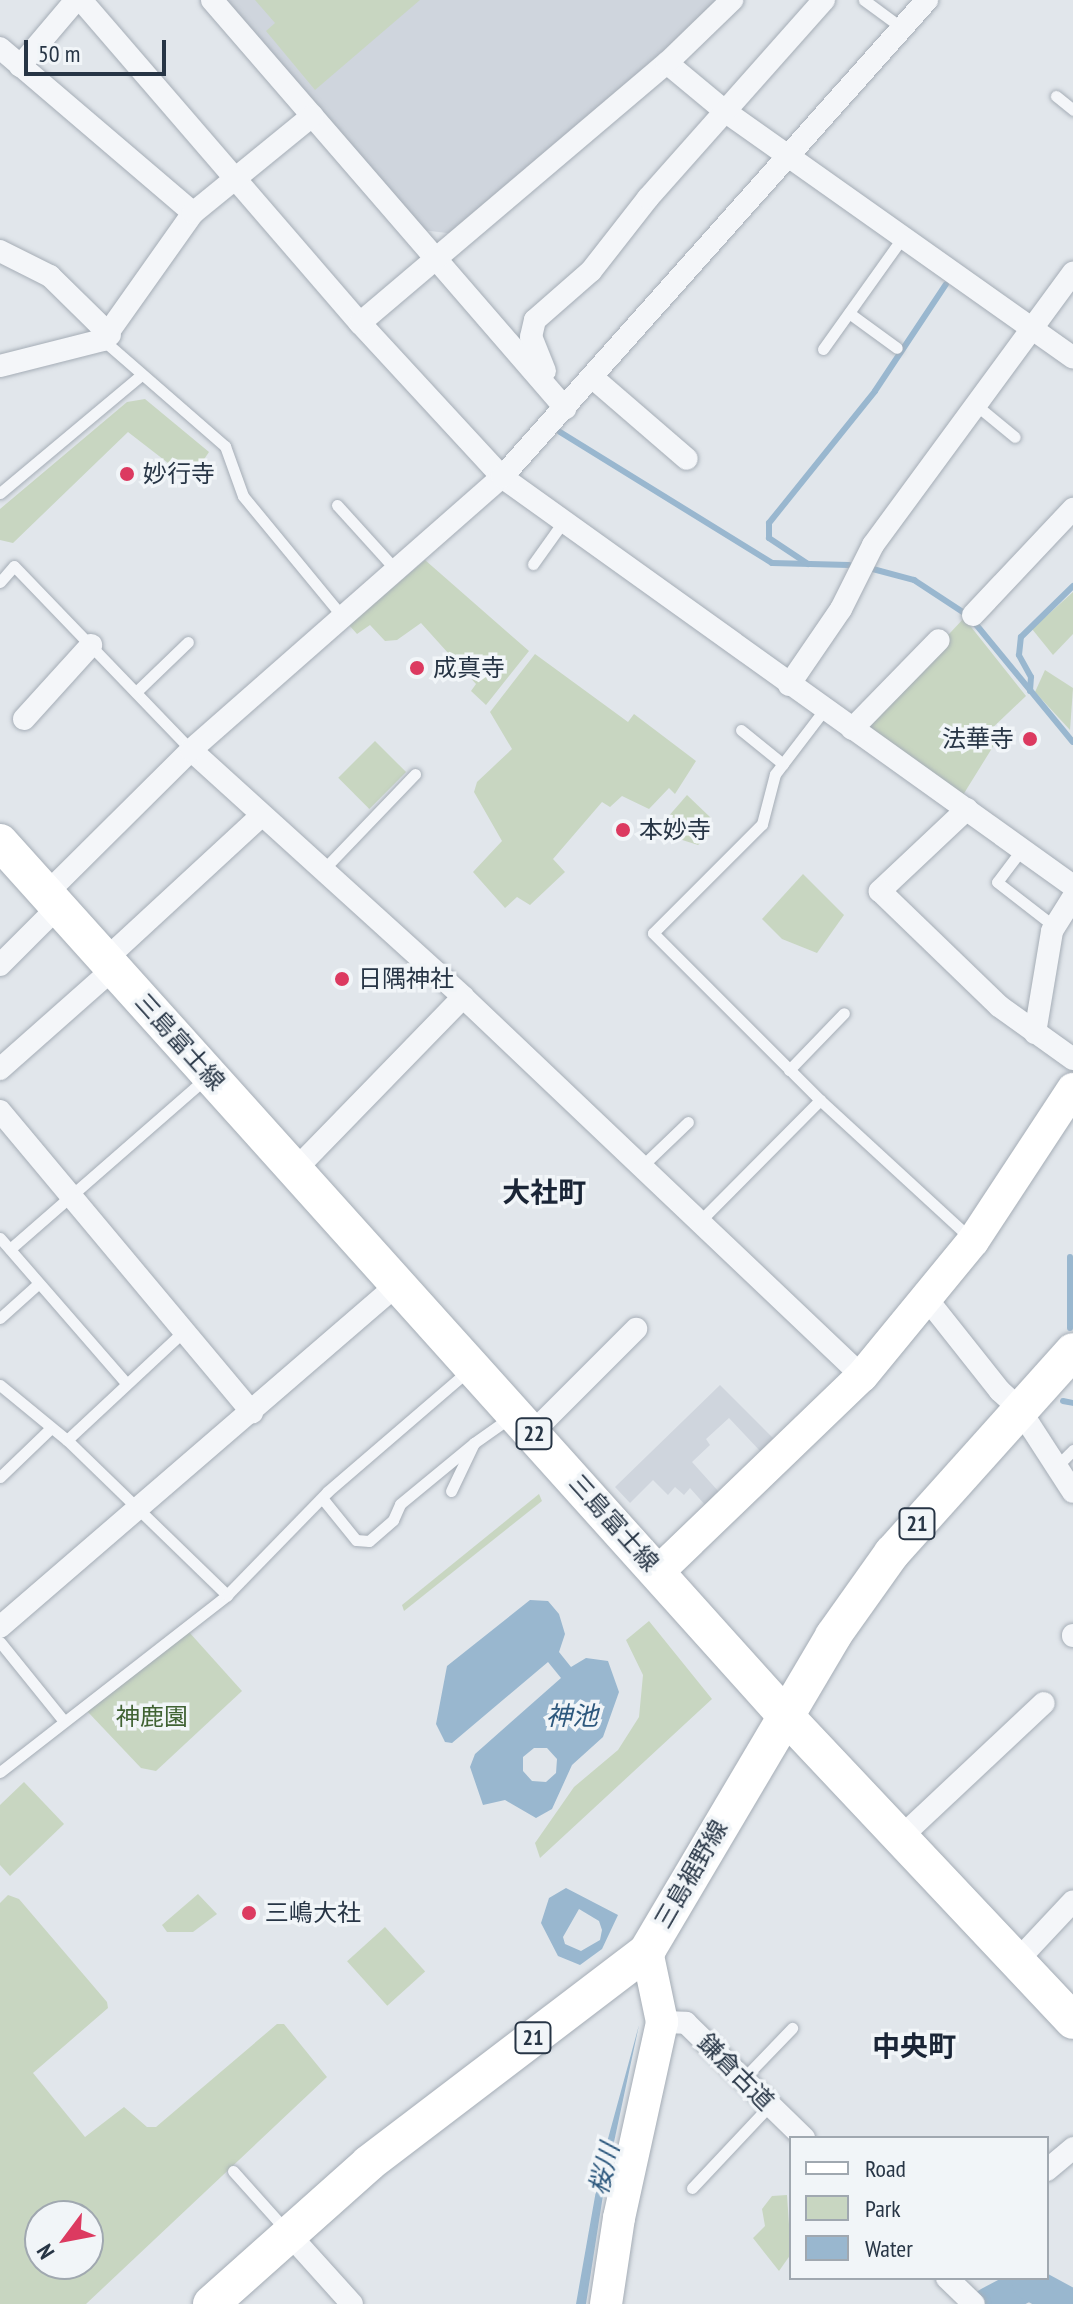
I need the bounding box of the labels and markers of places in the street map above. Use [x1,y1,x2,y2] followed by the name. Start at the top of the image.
[143,460,215,488] place label: 妙行寺
[118,465,136,483] marker: 妙行寺
[433,654,505,682] place label: 成真寺
[408,659,426,677] marker: 成真寺
[942,725,1014,753] place label: 法華寺
[1021,730,1039,748] marker: 法華寺
[639,816,711,844] place label: 本妙寺
[614,821,632,839] marker: 本妙寺
[358,965,454,993] place label: 日隅神社
[333,970,351,988] marker: 日隅神社
[265,1899,361,1927] place label: 三嶋大社
[240,1904,258,1922] marker: 三嶋大社

